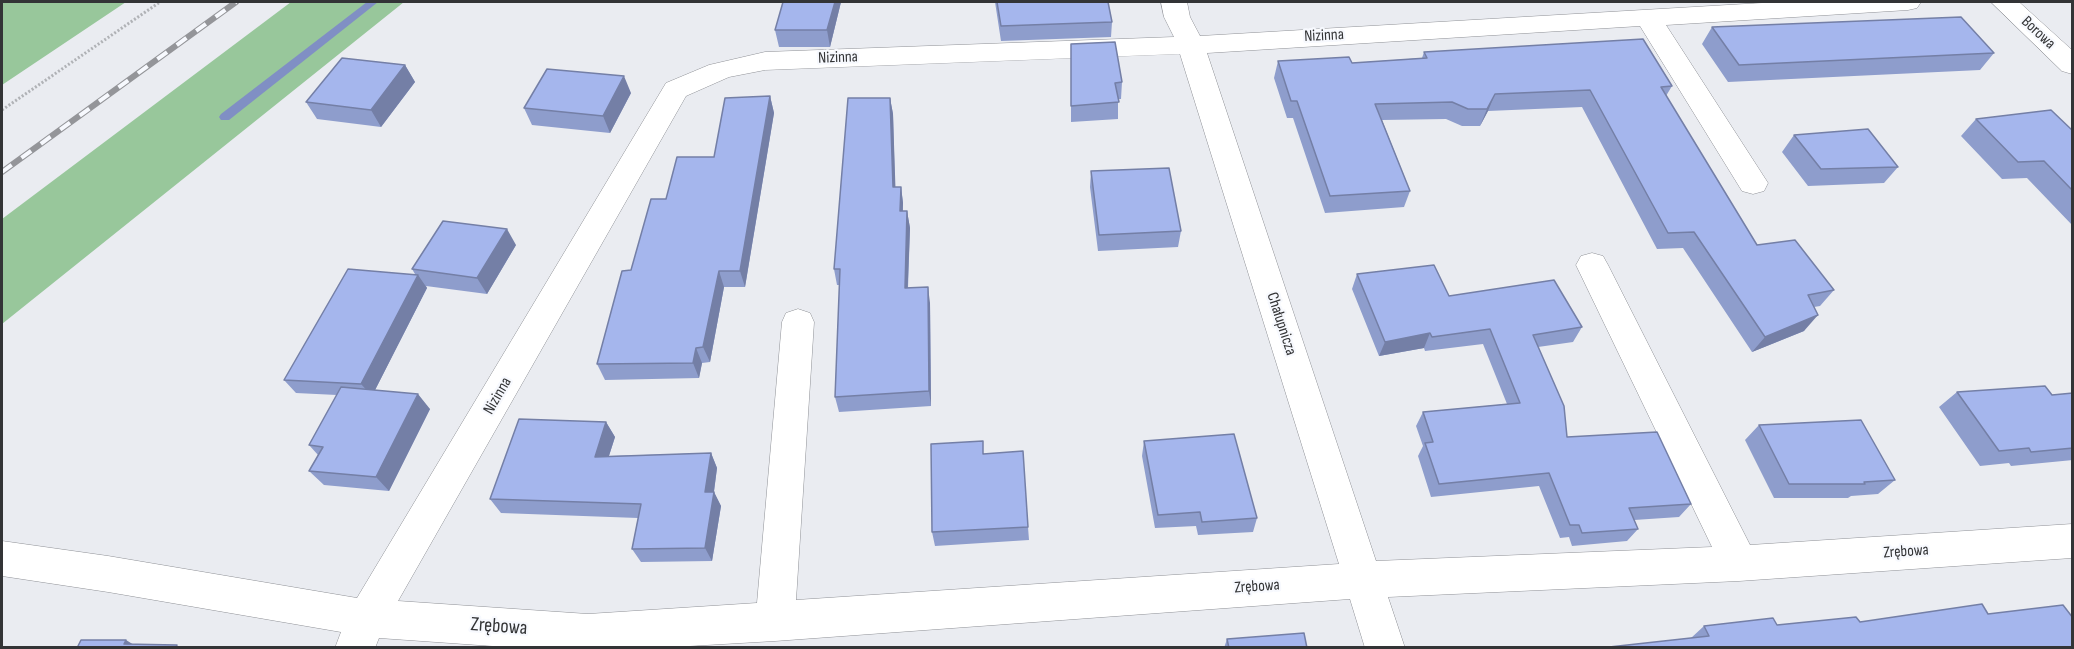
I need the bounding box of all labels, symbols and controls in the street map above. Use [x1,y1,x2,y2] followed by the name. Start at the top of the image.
[2017,12,2059,54] street label: Borowa
[1304,25,1344,47] street label: Nizinna
[818,48,858,68] street label: Nizinna
[1262,290,1300,358] street label: Chałupnicza
[480,374,516,418] street label: Nizinna
[1883,541,1929,563] street label: Zrębowa
[1234,576,1280,598] street label: Zrębowa
[470,613,528,641] street label: Zrębowa

